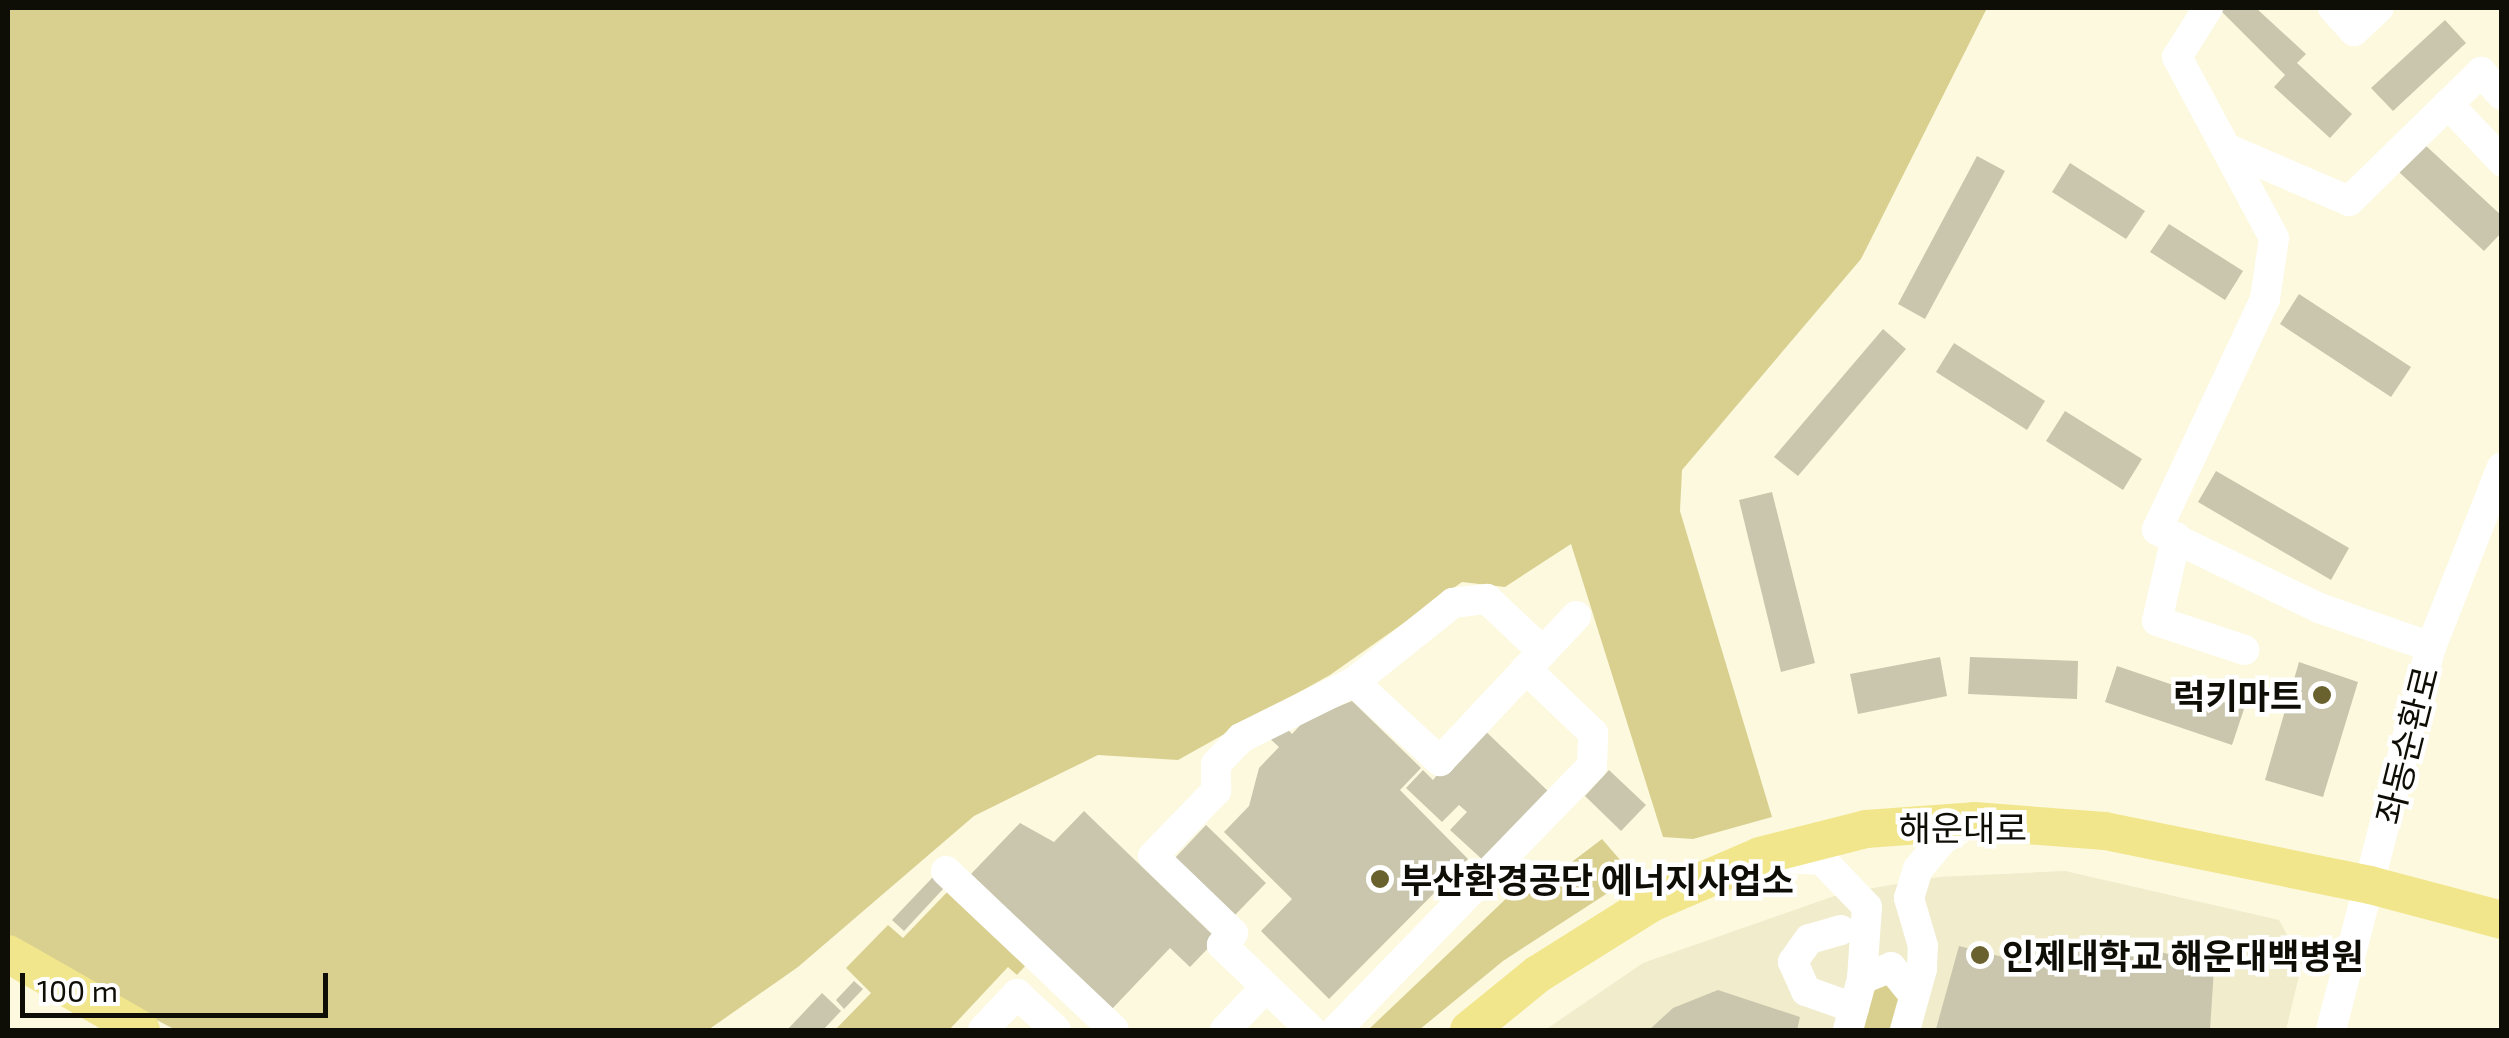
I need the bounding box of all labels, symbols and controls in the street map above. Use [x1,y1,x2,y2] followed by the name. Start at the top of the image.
[2366,662,2446,828] street label: 좌동순환로
[2173,674,2302,716] place label: 럭키마트
[2311,684,2333,706] marker: 럭키마트
[1899,806,2027,848] street label: 해운대로
[1400,858,1794,900] place label: 부산환경공단 에너지사업소
[1369,868,1391,890] marker: 부산환경공단 에너지사업소
[2002,934,2364,976] place label: 인제대학교 해운대백병원
[1967,942,1993,968] marker: 인제대학교 해운대백병원
[25,953,332,1015] scale bar
[37,972,118,1008] text: 100 m

